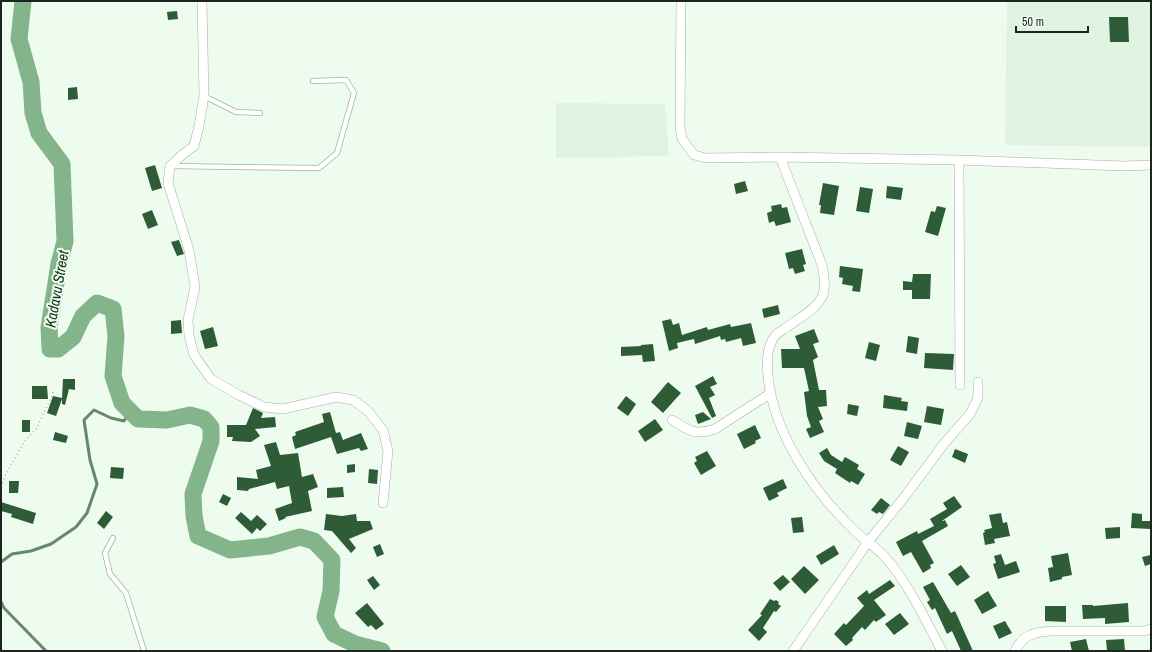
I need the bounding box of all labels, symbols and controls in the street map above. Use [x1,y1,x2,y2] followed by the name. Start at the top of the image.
[1016,8,1088,34] scale bar
[1022,14,1044,30] text: 50 m
[39,248,74,329] water label: Kadavu Street

